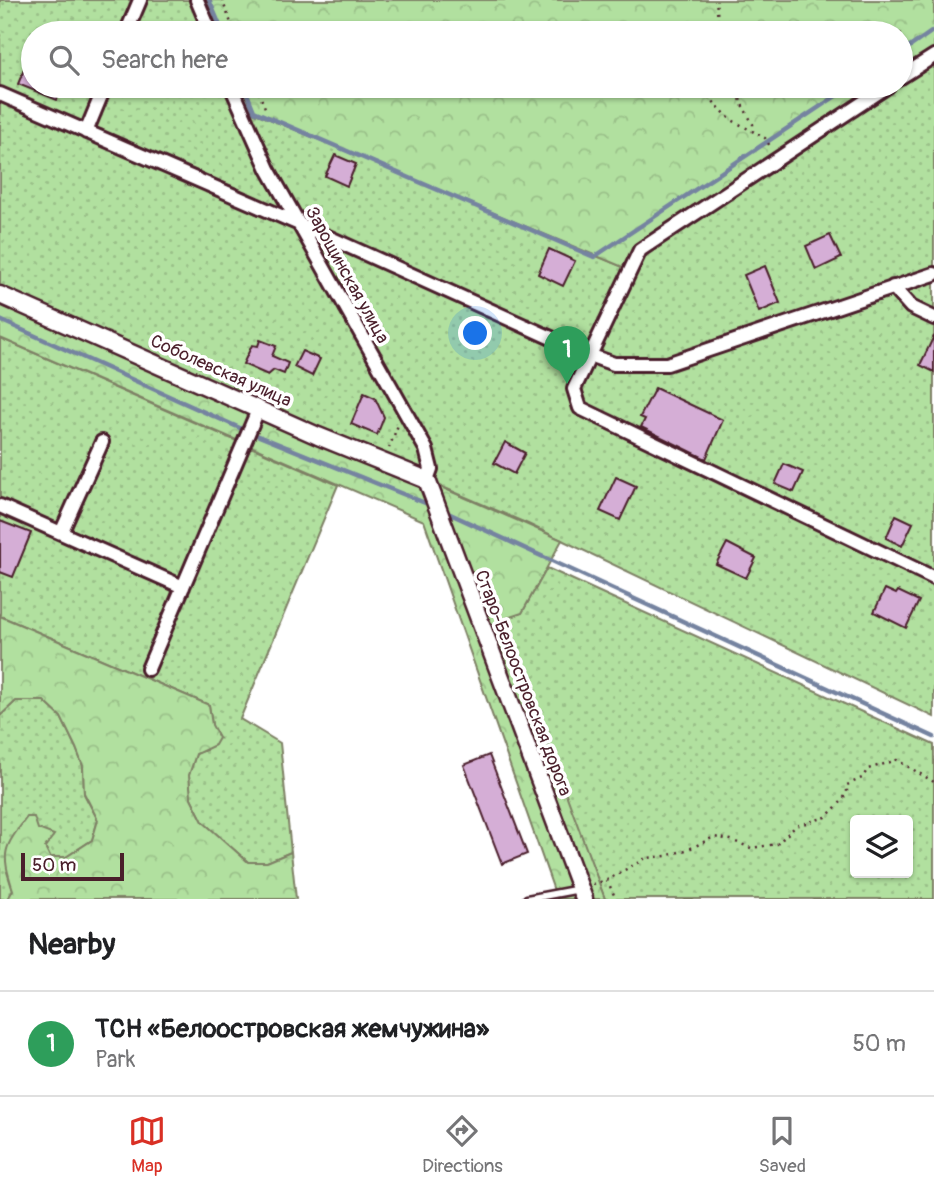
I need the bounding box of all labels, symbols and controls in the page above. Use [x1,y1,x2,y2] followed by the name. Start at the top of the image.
[21,21,913,98] search box
[45,41,83,79] icon: search
[101,44,228,76] text: Search here
[300,203,394,347] street label: Зарощинская улица
[458,316,492,350] your location
[544,326,590,384] pin: 1
[147,330,295,412] street label: Соболевская улица
[469,567,577,799] street label: Старо-Белоостровская дорога
[850,815,913,878] map controls
[850,815,913,878] button: layers
[21,850,124,882] scale bar
[32,853,76,877] text: 50 m
[28,926,115,963] text: Nearby
[95,1013,489,1045] text: ТСН «Белоостровская жемчужина»
[47,1029,56,1058] text: 1
[852,1029,906,1058] text: 50 m
[95,1045,135,1074] text: Park
[128,1112,166,1178] tab: Map
[422,1112,503,1178] tab: Directions
[759,1112,806,1178] tab: Saved

